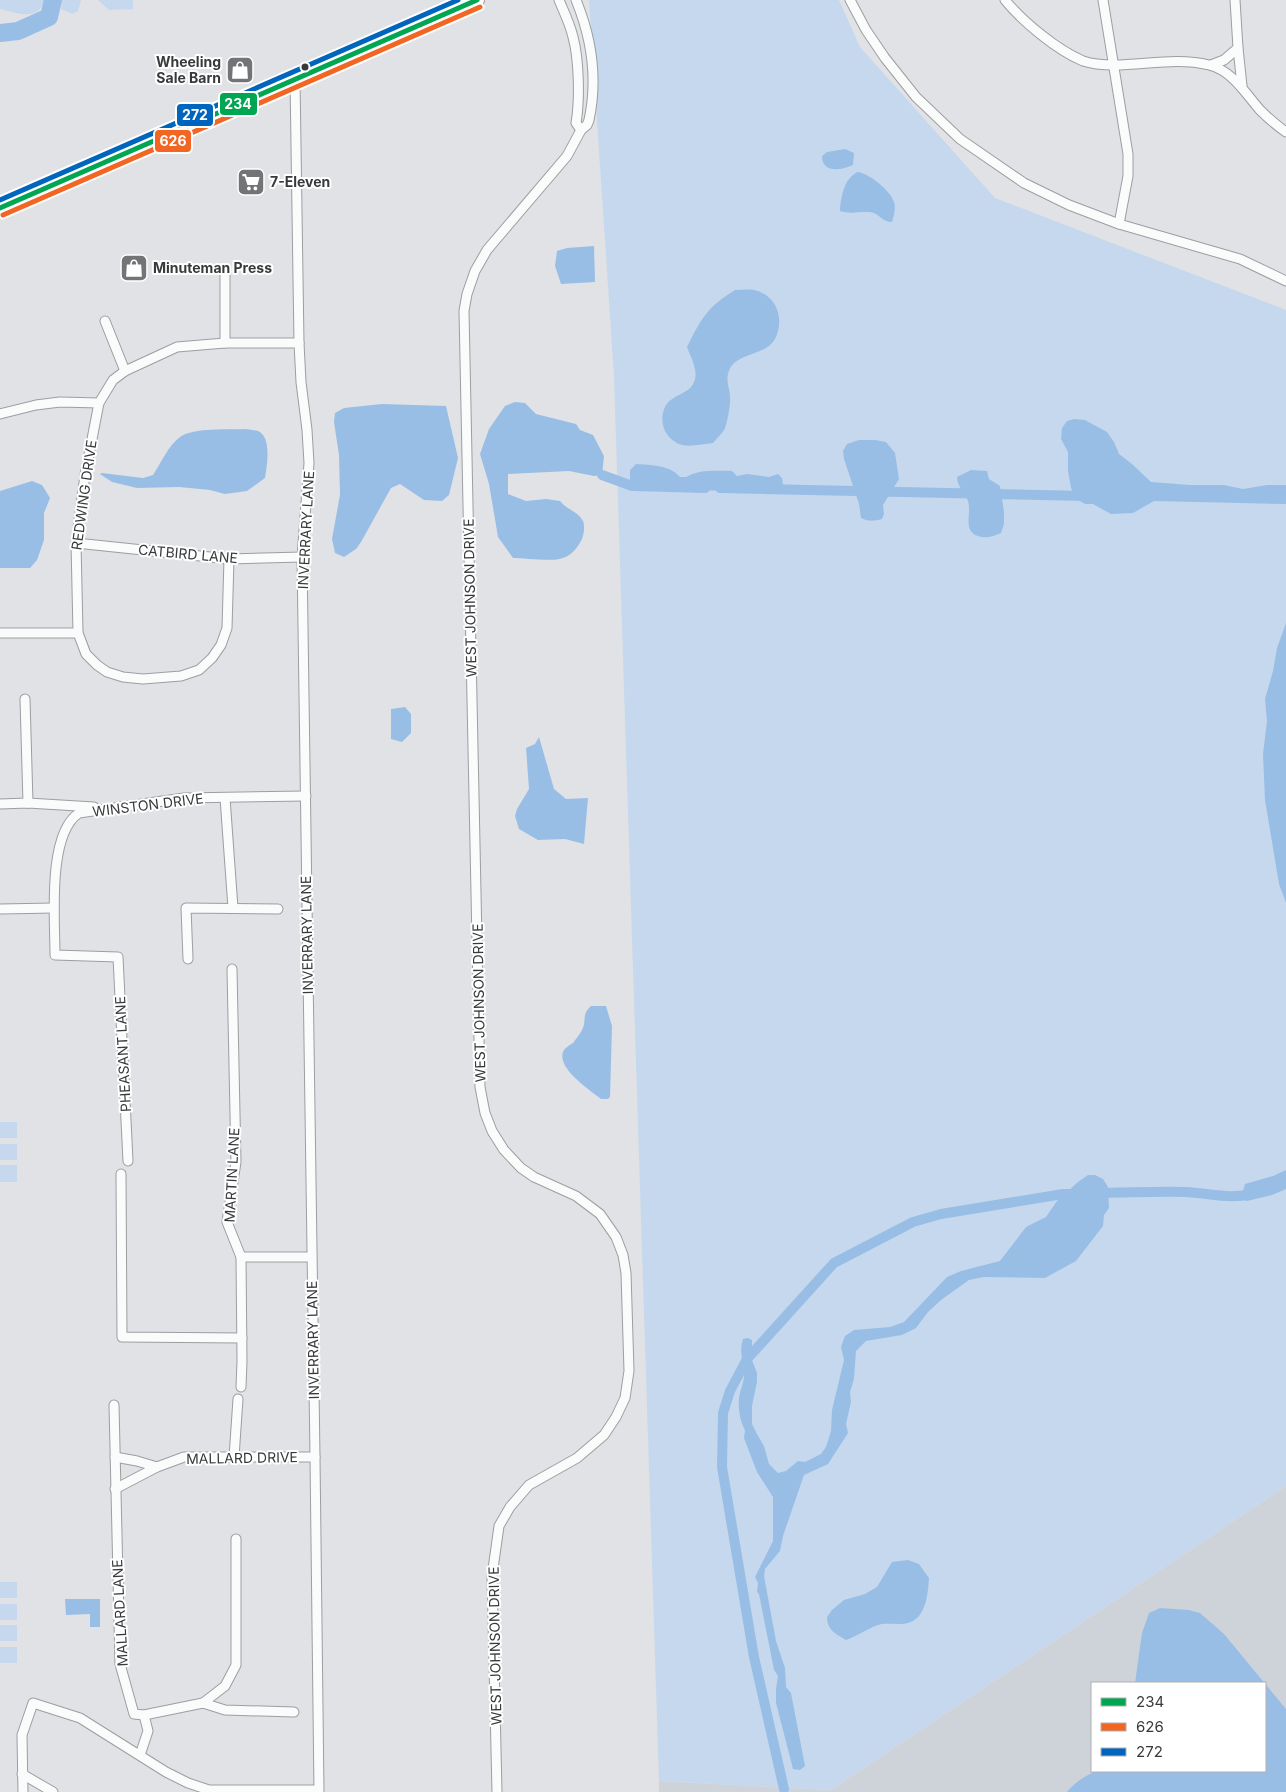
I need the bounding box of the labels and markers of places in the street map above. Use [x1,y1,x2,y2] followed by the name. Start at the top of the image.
[156,53,221,86] place label: Wheeling Sale Barn
[225,55,255,85] shop icon: Wheeling Sale Barn
[300,62,310,72] unlabelled marker
[236,167,266,197] supermarket icon: 7-Eleven
[270,173,330,190] place label: 7-Eleven
[119,253,149,283] shop icon: Minuteman Press
[153,259,272,276] place label: Minuteman Press

